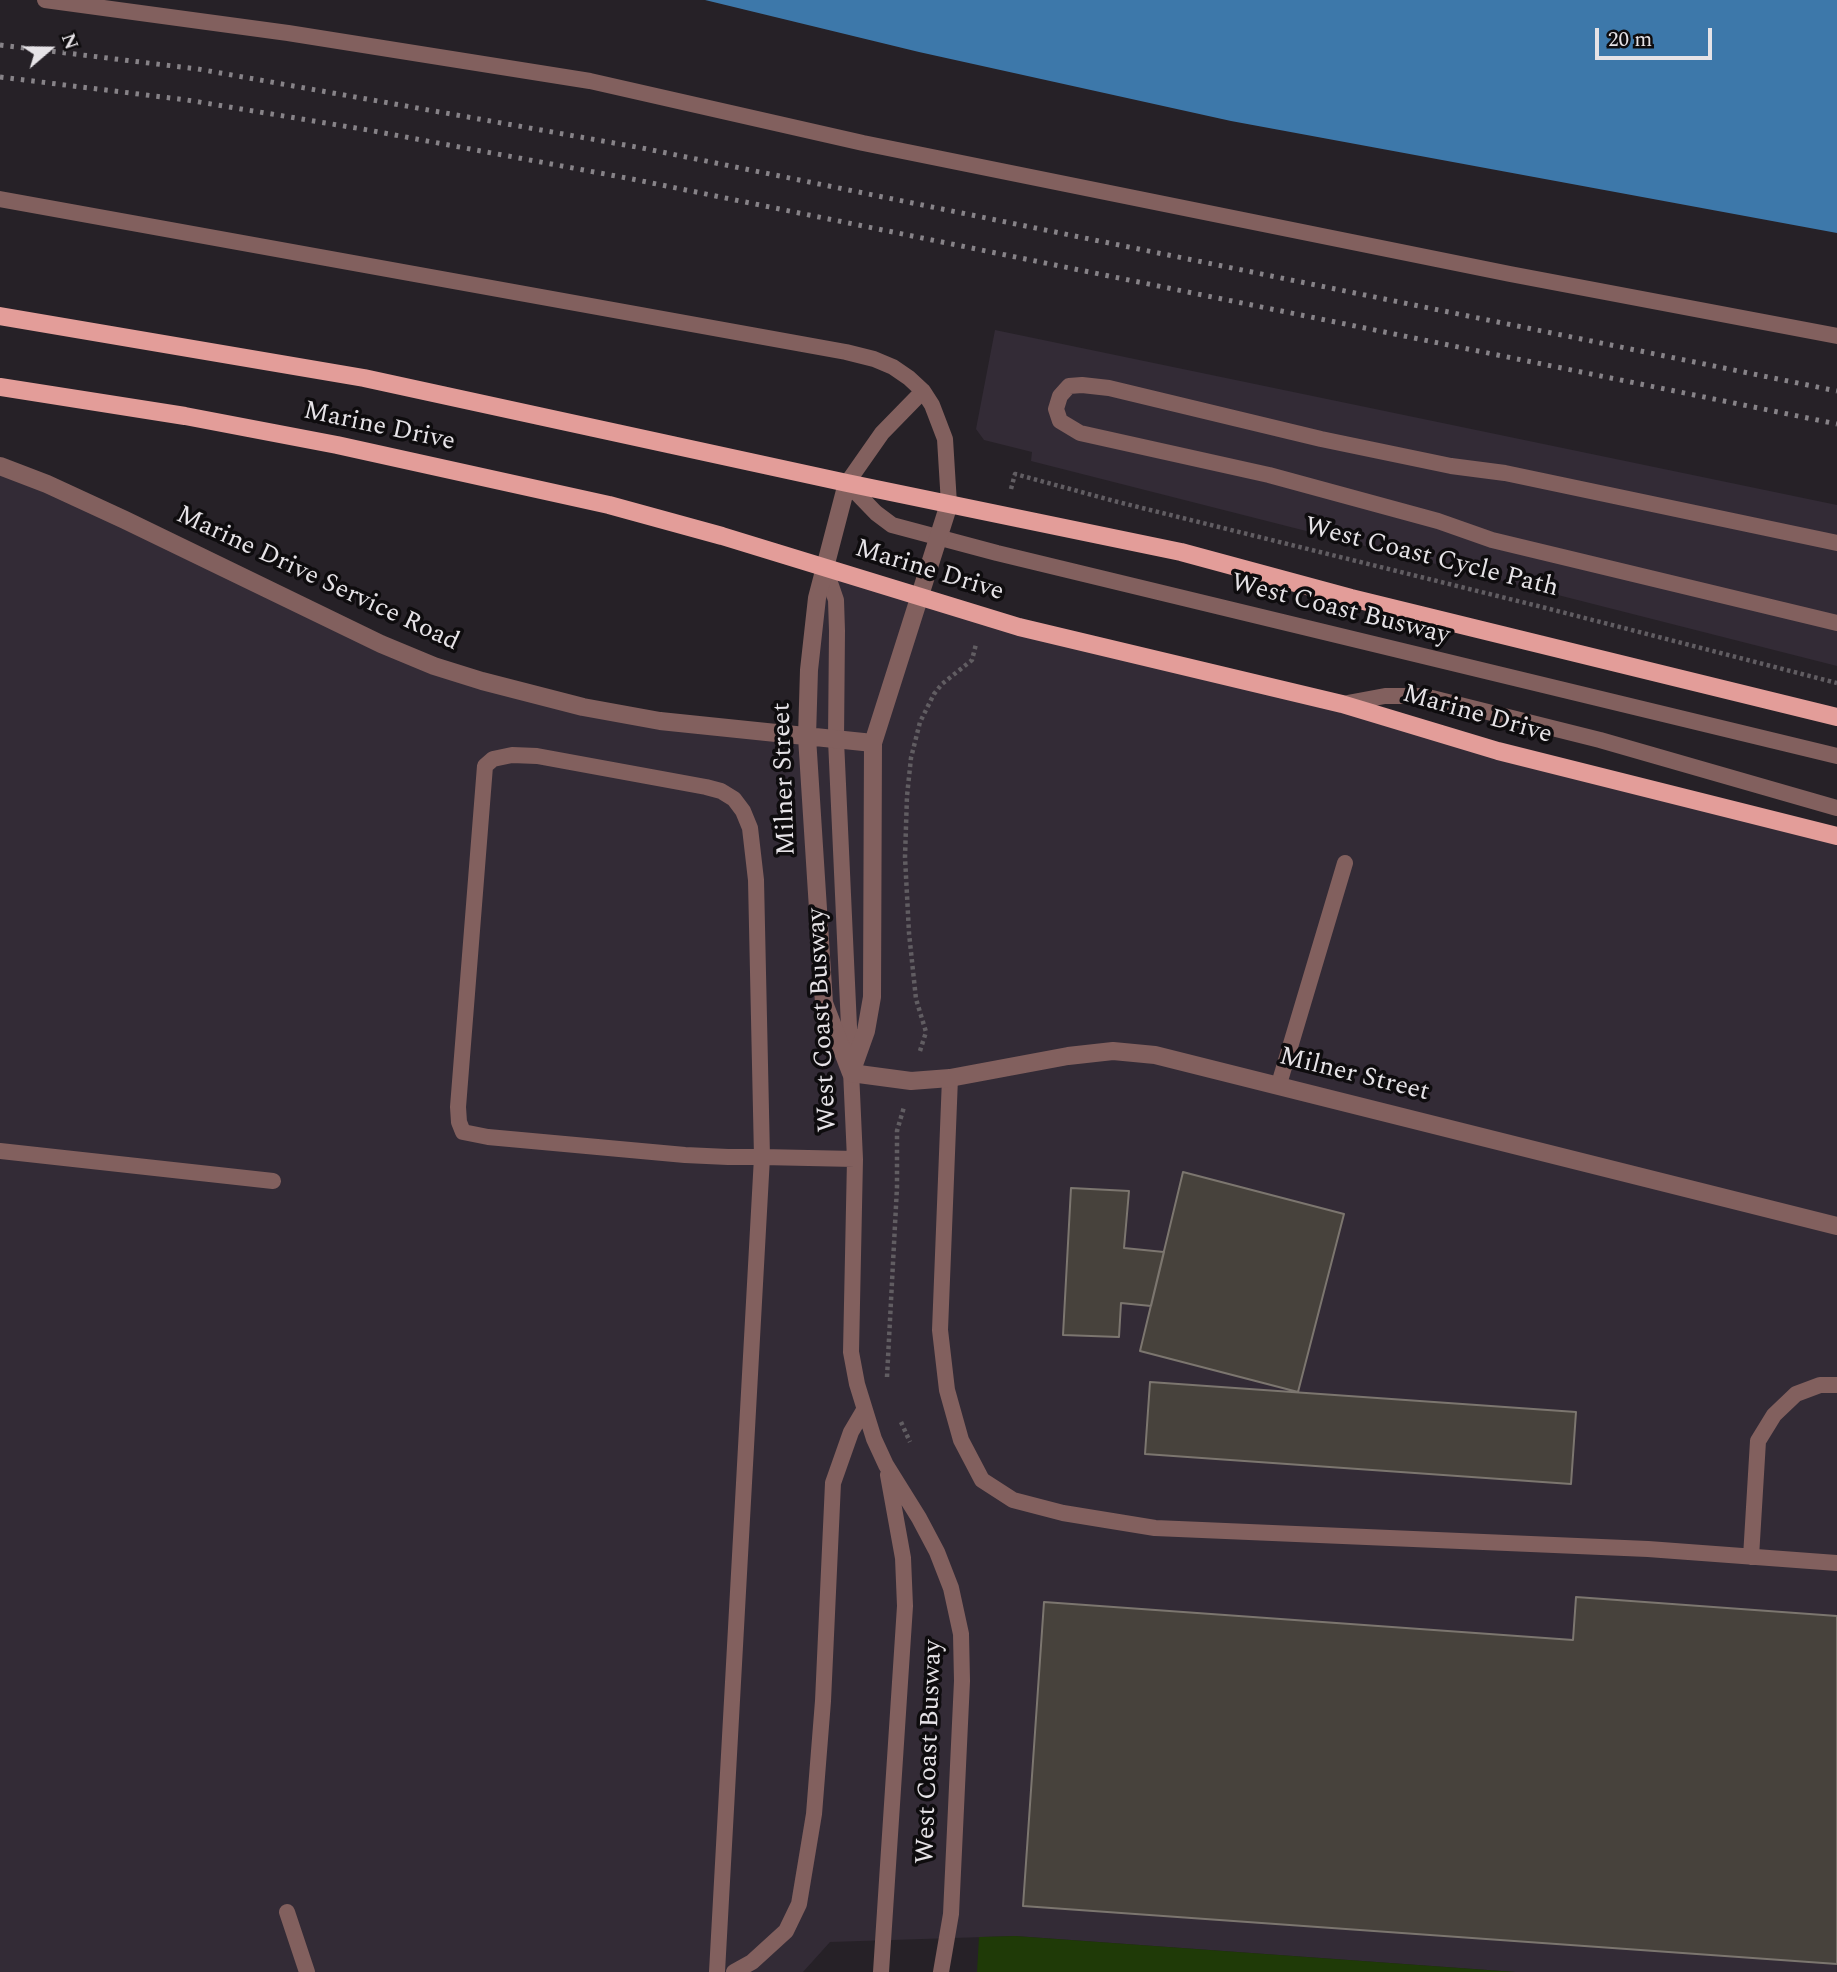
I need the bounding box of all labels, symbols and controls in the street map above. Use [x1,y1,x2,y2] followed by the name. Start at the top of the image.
[14,14,84,84] north arrow
[1599,14,1716,58] scale bar
[1608,24,1652,56] text: 20 m
[53,29,85,54] text: N
[300,397,458,459] street label: Marine Drive
[171,501,463,659] street label: Marine Drive Service Road
[1301,512,1561,606] street label: West Coast Cycle Path
[851,535,1007,609] street label: Marine Drive
[1227,569,1453,653] street label: West Coast Busway
[1399,680,1555,752] street label: Marine Drive
[768,702,804,856] street label: Milner Street
[803,907,845,1133] street label: West Coast Busway
[1276,1042,1432,1110] street label: Milner Street
[911,1639,951,1865] street label: West Coast Busway

